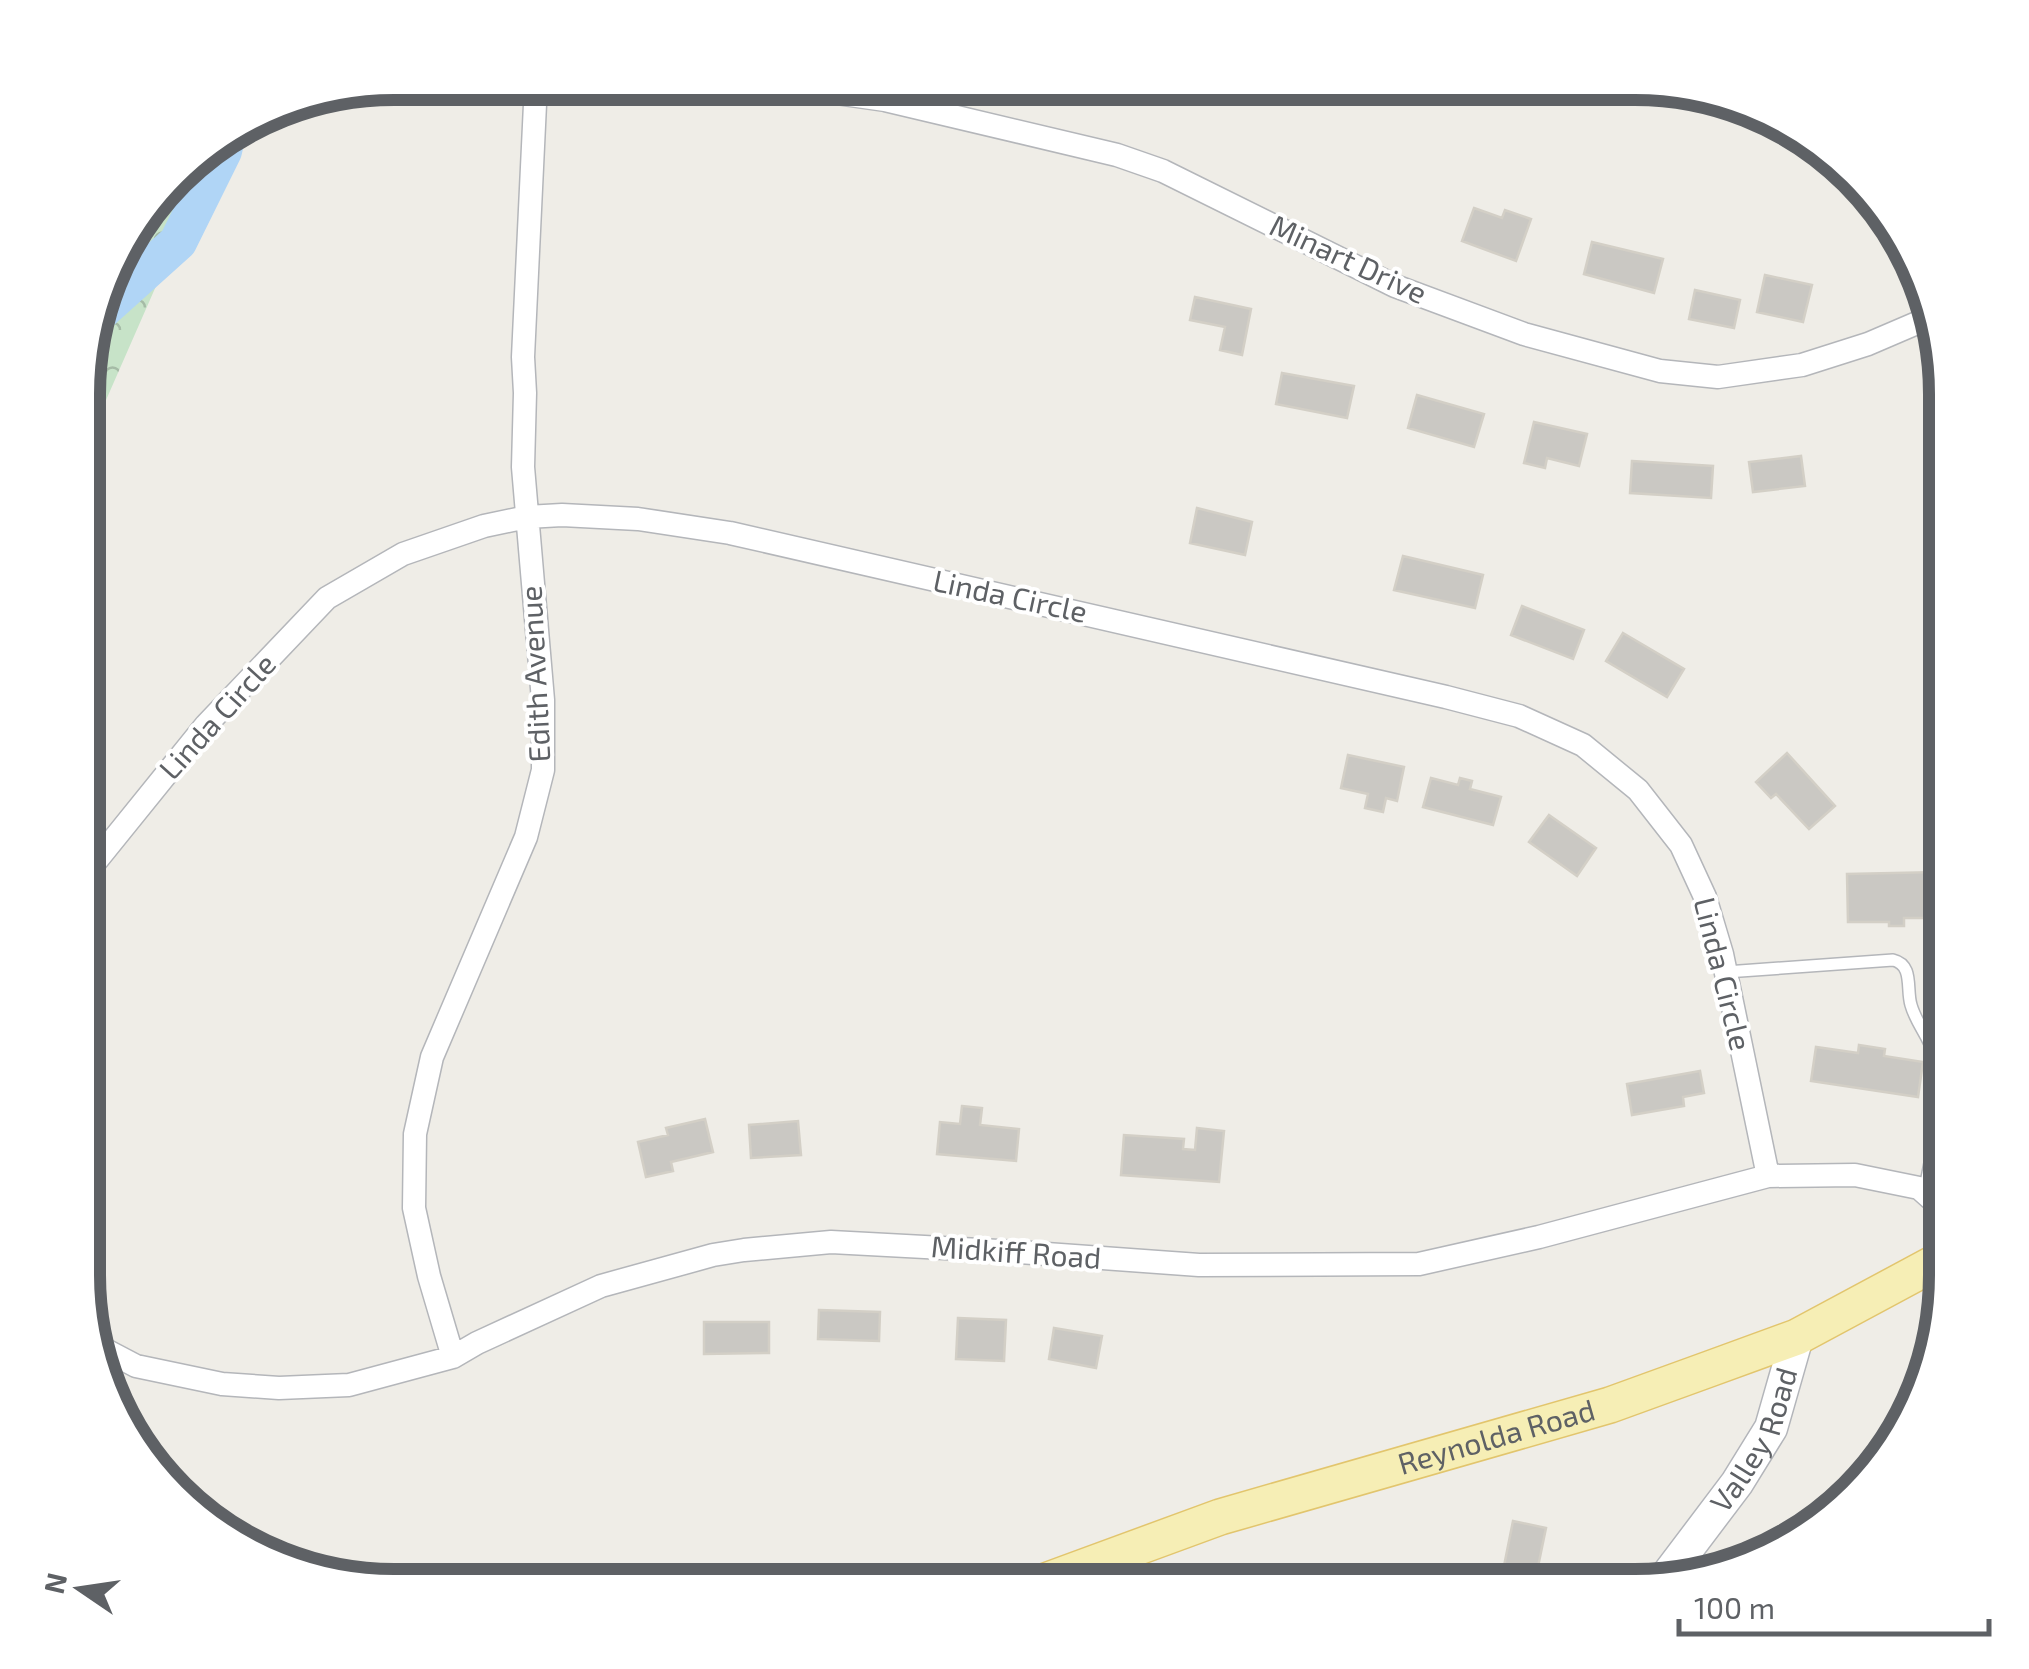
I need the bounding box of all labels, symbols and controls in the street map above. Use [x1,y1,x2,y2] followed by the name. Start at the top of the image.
[1265,206,1433,310] street label: Minart Drive
[930,561,1091,629] street label: Linda Circle
[511,585,557,763] street label: Edith Avenue
[151,645,282,786] street label: Linda Circle
[1688,893,1760,1054] street label: Linda Circle
[930,1227,1103,1275] street label: Midkiff Road
[1702,1363,1803,1518] street label: Valley Road
[1393,1390,1599,1481] street label: Reynolda Road
[30,1539,130,1639] north arrow
[36,1569,74,1597] text: N
[1679,1574,1989,1636] scale bar
[1694,1589,1775,1625] text: 100 m

